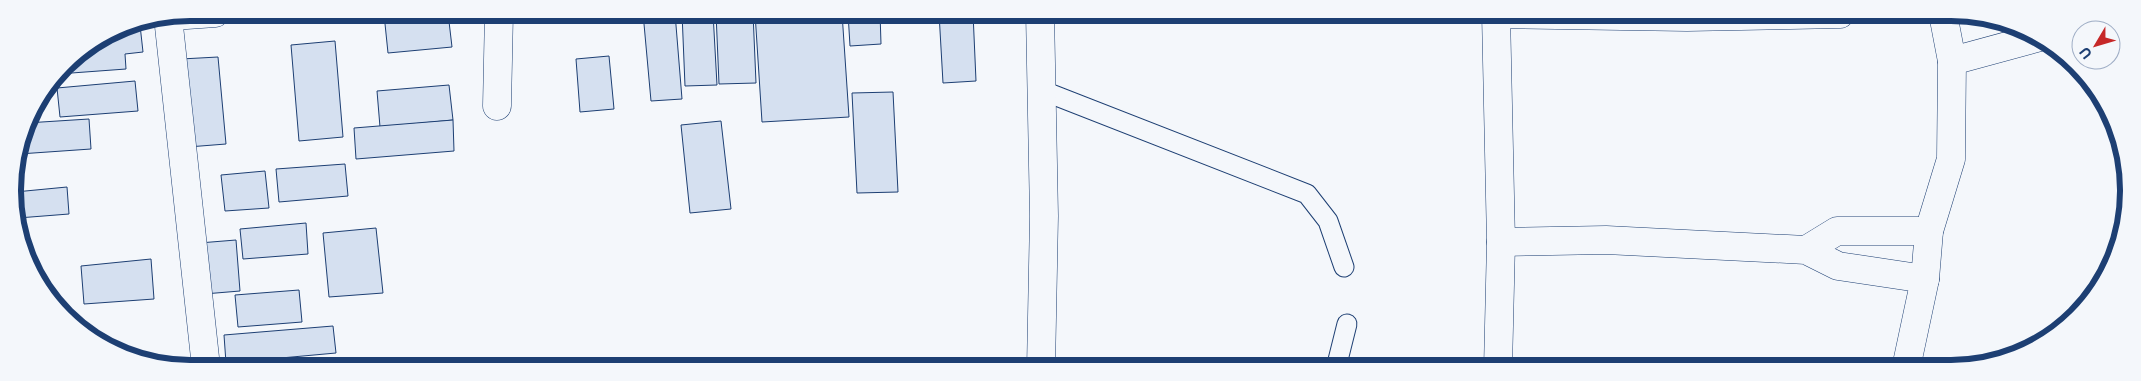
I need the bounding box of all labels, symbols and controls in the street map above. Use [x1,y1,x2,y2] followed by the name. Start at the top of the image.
[2071,20,2121,70] north arrow
[2076,44,2095,63] text: U

